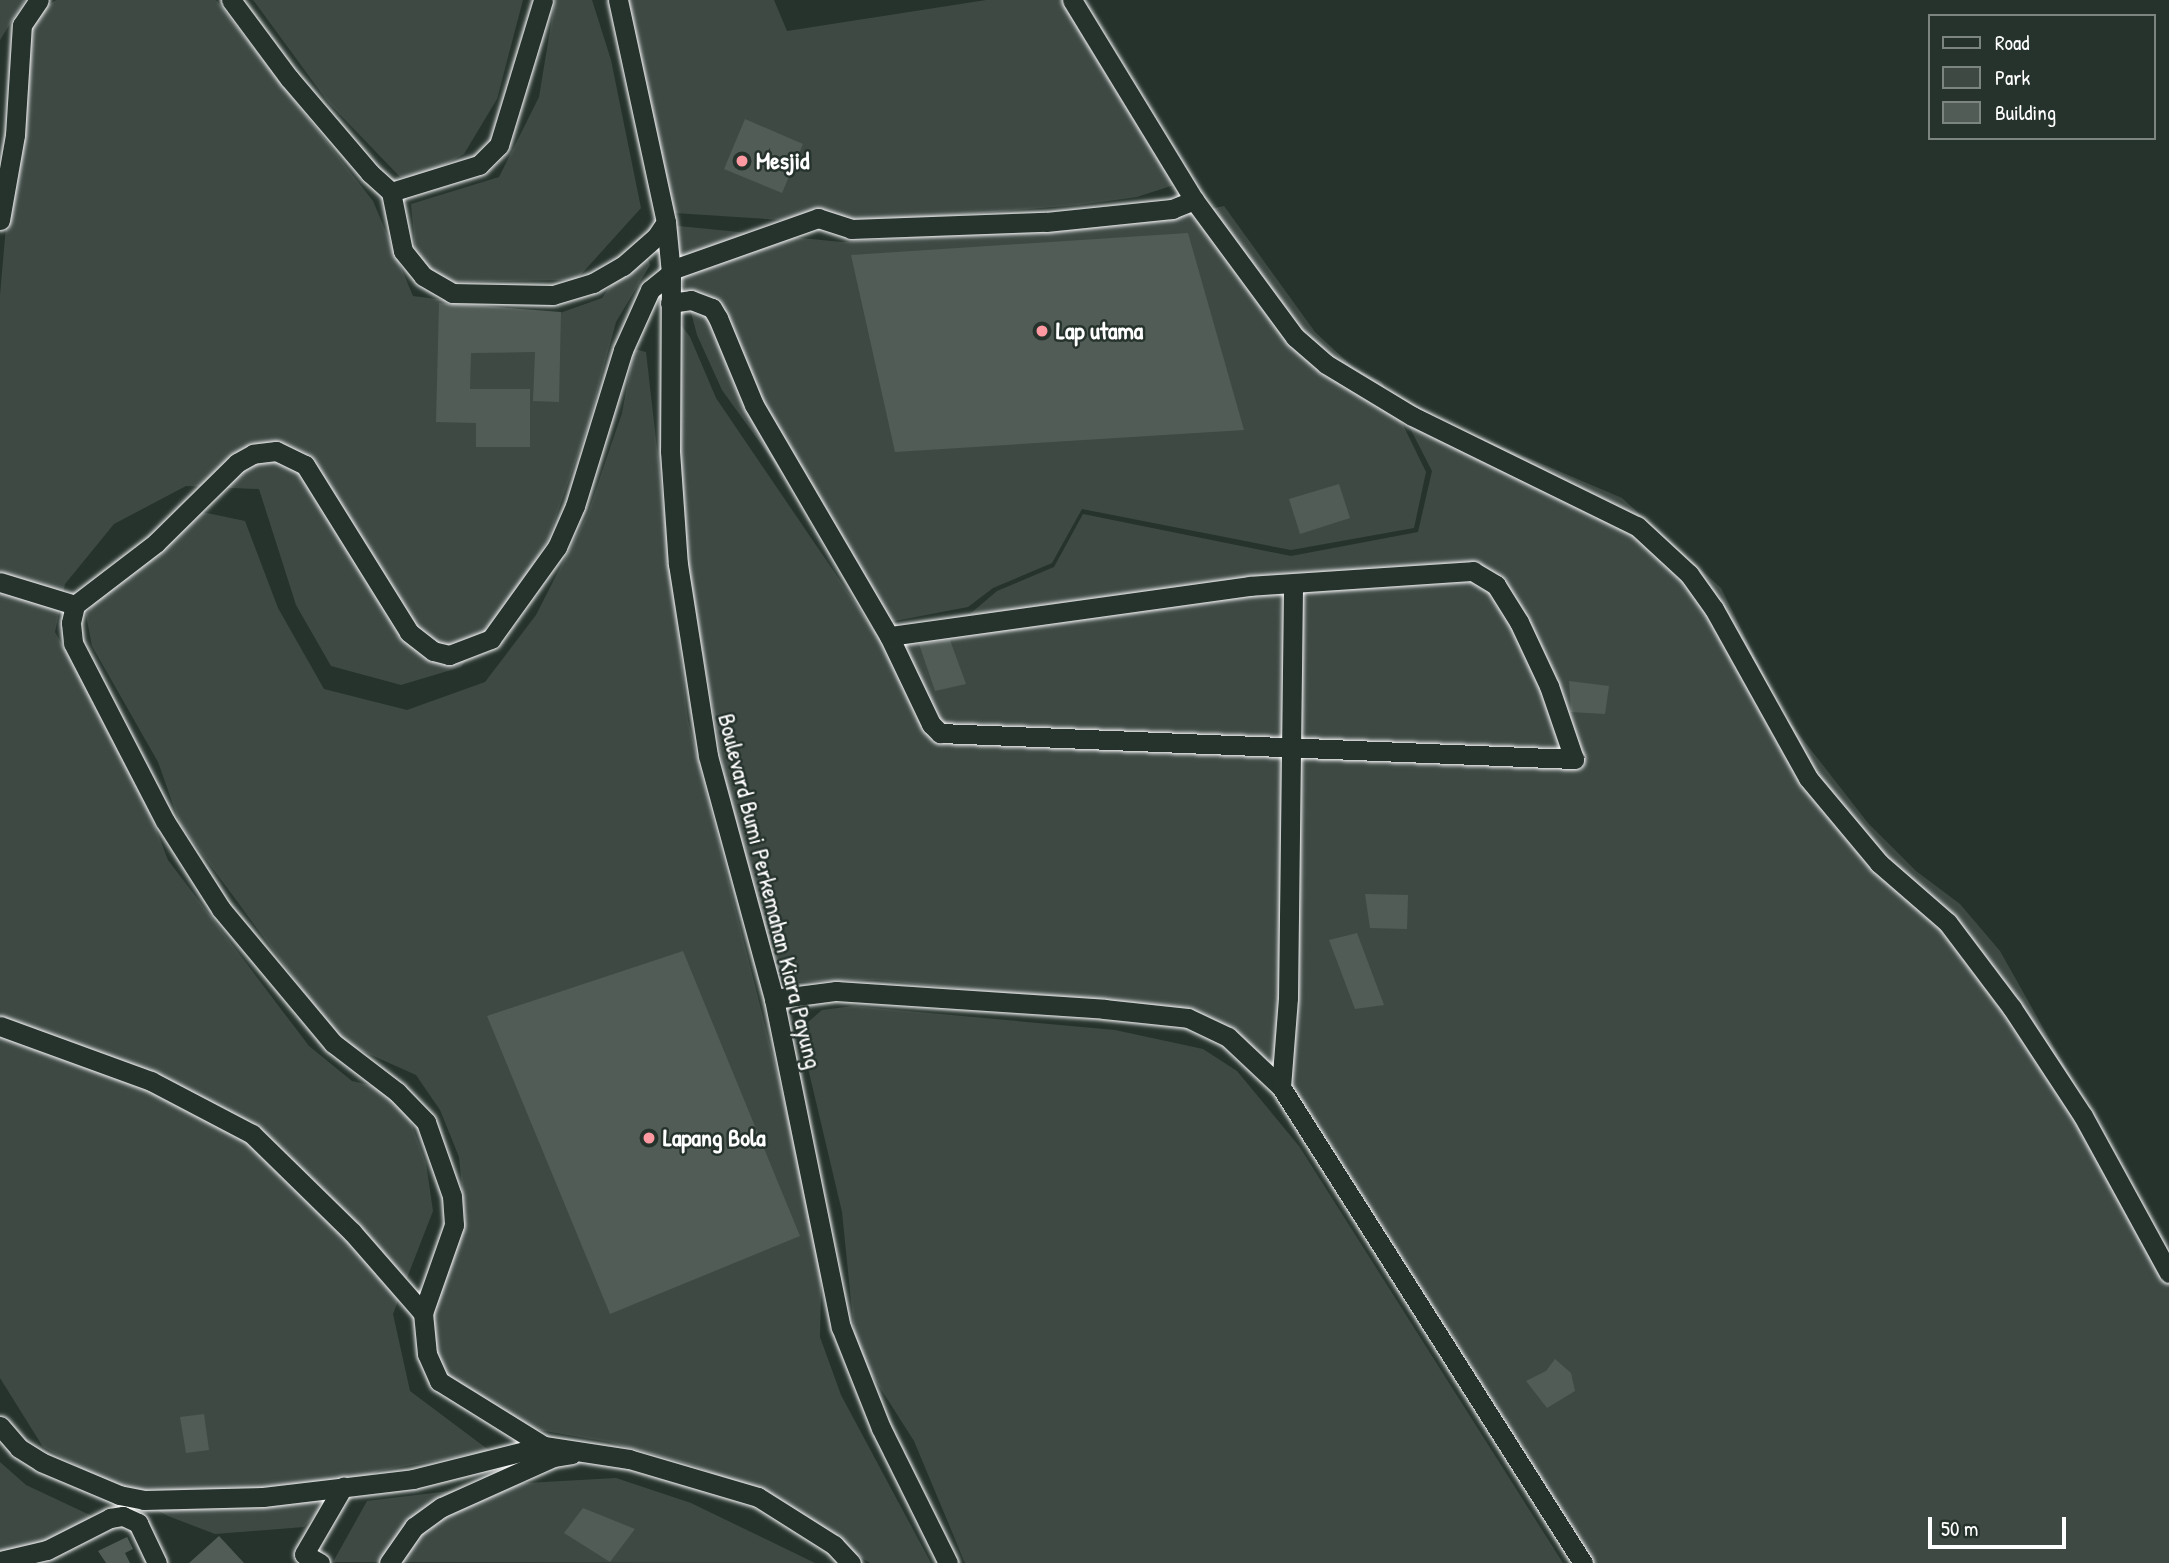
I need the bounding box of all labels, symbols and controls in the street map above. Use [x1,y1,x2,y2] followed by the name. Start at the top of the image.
[1927,14,2155,140] legend
[1995,28,2029,57] text: Road
[1995,63,2030,92] text: Park
[1995,98,2056,127] text: Building
[756,147,809,175] place label: Mesjid
[734,153,750,169] marker: Mesjid
[1056,317,1143,345] place label: Lap utama
[1034,323,1050,339] marker: Lap utama
[712,711,828,1071] street label: Boulevard Bumi Perkemahan Kiara Payung
[663,1124,766,1152] place label: Lapang Bola
[641,1130,657,1146] marker: Lapang Bola
[1931,1504,2069,1548] scale bar
[1941,1514,1978,1543] text: 50 m

